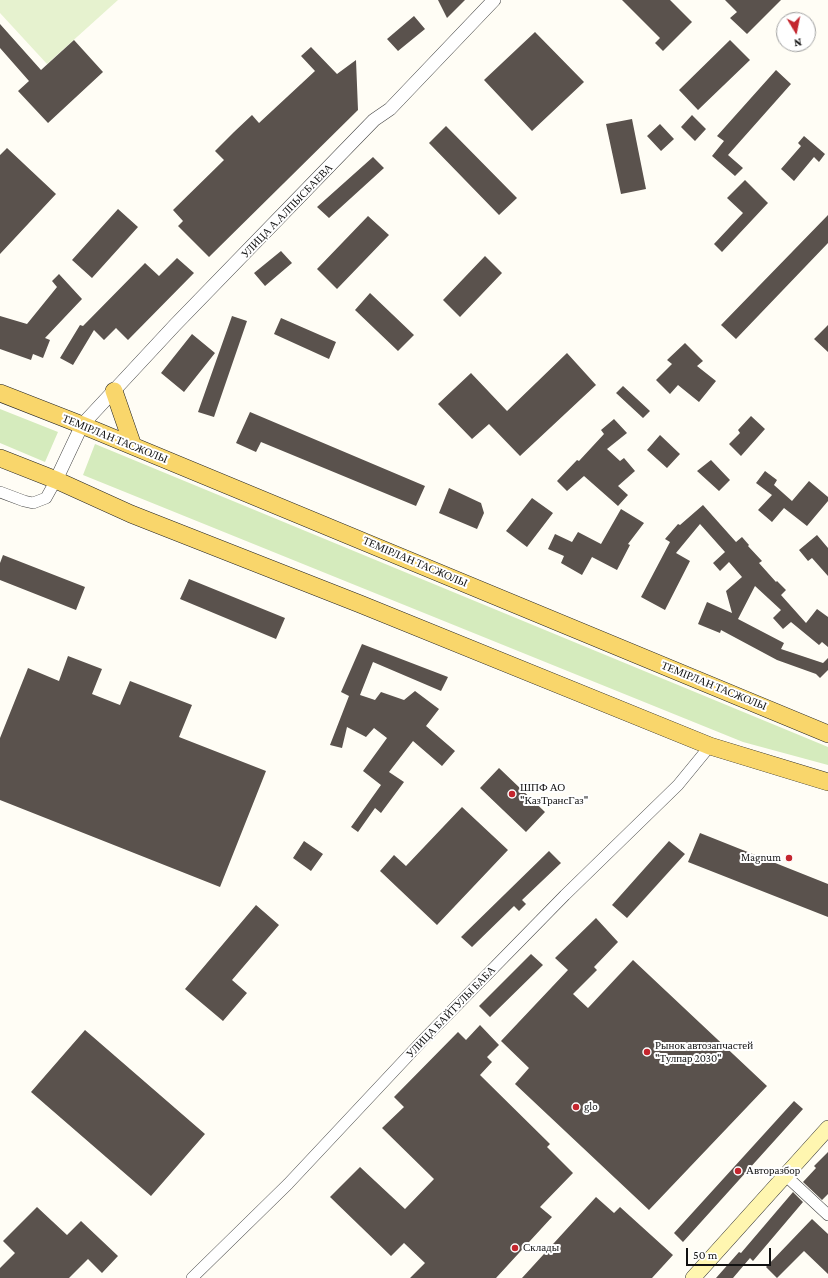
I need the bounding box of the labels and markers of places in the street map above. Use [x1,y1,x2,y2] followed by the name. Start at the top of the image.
[520,781,588,807] place label: ШПФ АО "КазТрансГаз"
[507,789,517,799] marker: ШПФ АО "КазТрансГаз"
[741,851,781,865] place label: Magnum
[784,853,794,863] marker: Magnum
[655,1039,753,1065] place label: Рынок автозапчастей "Тулпар 2030"
[642,1047,652,1057] marker: Рынок автозапчастей "Тулпар 2030"
[584,1100,598,1114] place label: glo
[571,1102,581,1112] marker: glo
[746,1164,800,1178] place label: Авторазбор
[733,1166,743,1176] marker: Авторазбор
[523,1241,559,1255] place label: Склады
[510,1243,520,1253] marker: Склады

